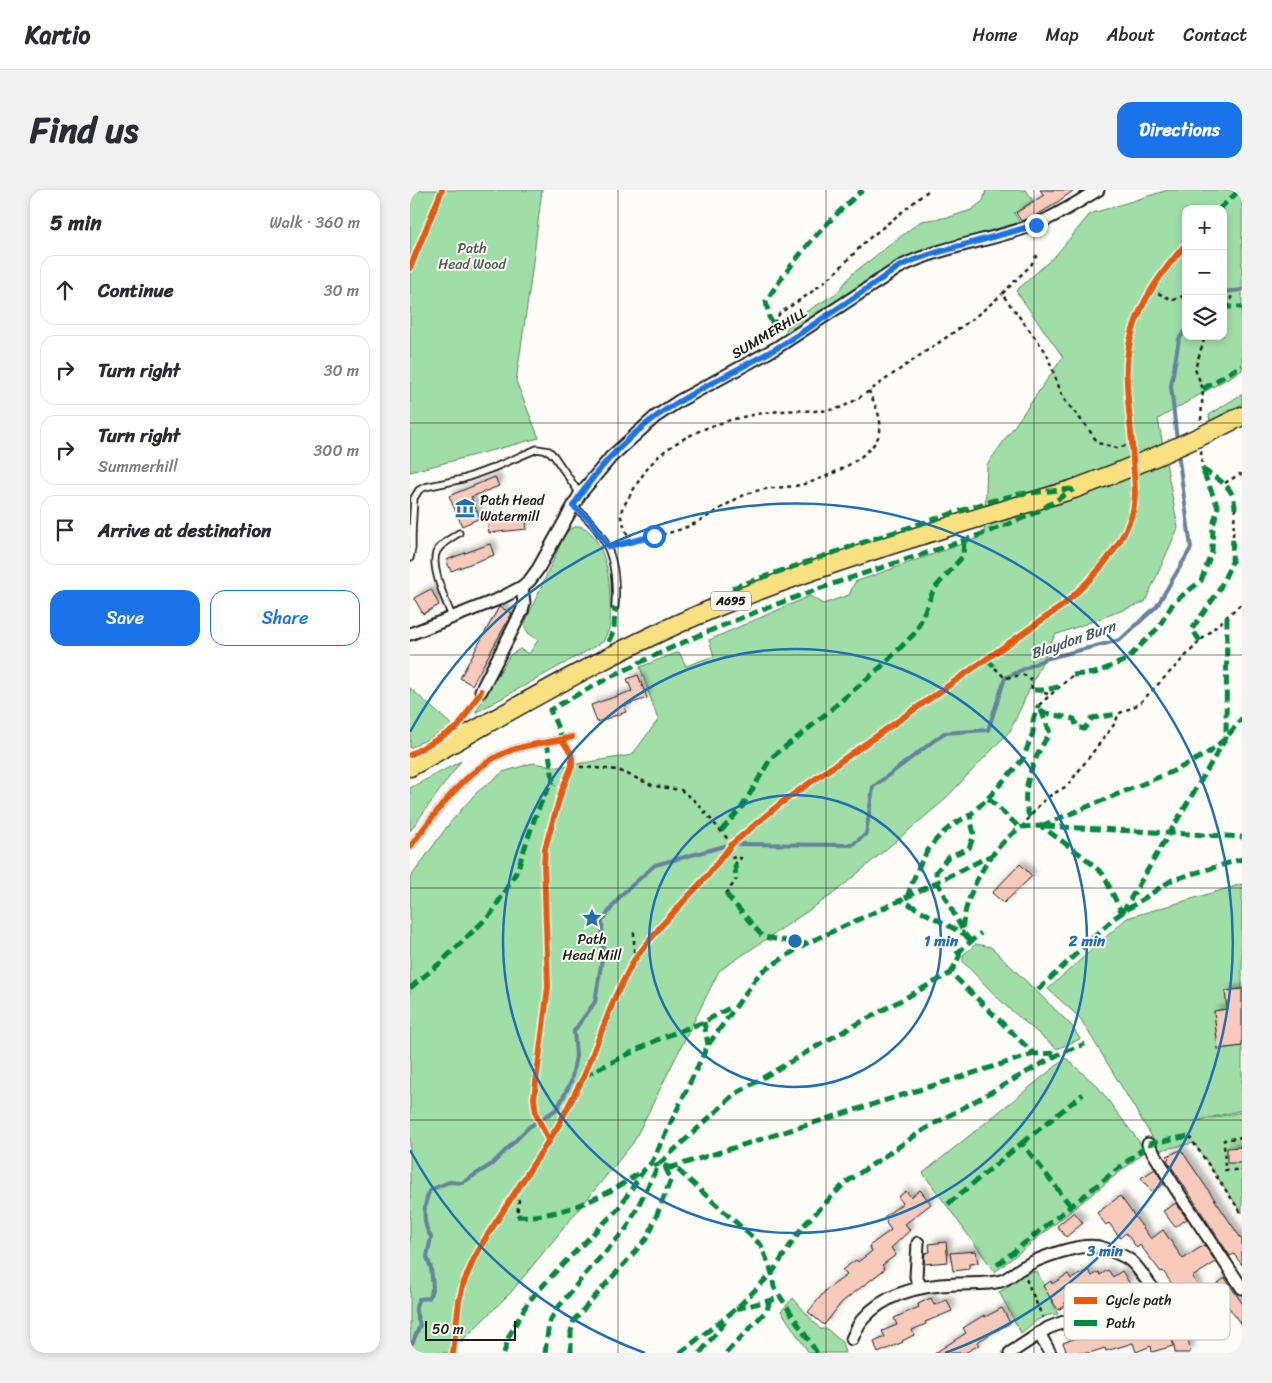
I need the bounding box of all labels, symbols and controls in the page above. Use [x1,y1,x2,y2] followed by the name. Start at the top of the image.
[25,14,90,56] text: Kartio
[973,19,1018,51] text: Home
[1046,19,1079,51] text: Map
[1107,19,1155,51] text: About
[1183,19,1247,51] text: Contact
[30,99,138,161] text: Find us
[1117,102,1242,158] button: Directions
[50,204,102,242] text: 5 min
[1182,205,1227,340] map controls
[1182,205,1227,250] button: +
[270,208,360,237] text: Walk · 360 m
[1025,214,1048,237] route end
[438,236,507,277] park label: Path Head Wood
[1182,250,1227,295] button: −
[98,274,174,307] text: Continue
[51,276,79,304] icon: ahead
[324,276,359,305] text: 30 m
[1182,295,1227,340] button: layers
[726,301,812,366] street label: SUMMERHILL
[98,354,180,387] text: Turn right
[51,356,79,384] icon: right
[324,356,359,385] text: 30 m
[98,419,180,452] text: Turn right
[51,436,79,464] icon: right
[314,436,359,465] text: 300 m
[98,452,178,481] text: Summerhill
[480,488,546,529] place label: Path Head Watermill
[454,497,476,519] museum icon: Path Head Watermill
[98,514,271,547] text: Arrive at destination
[51,516,79,544] icon: arrive
[643,525,666,548] route start
[50,590,200,646] button: Save
[210,590,360,646] button: Share
[711,592,751,611] road number: A695
[1027,613,1121,667] water label: Blaydon Burn
[581,907,603,929] place icon: Path Head Mill
[563,927,622,968] place label: Path Head Mill
[924,928,959,954] text: 1 min
[1068,928,1106,954] text: 2 min
[786,932,804,950] centre of rings
[1086,1238,1124,1264] text: 3 min
[1064,1283,1230,1340] legend
[1106,1288,1172,1313] text: Cycle path
[1106,1311,1135,1336] text: Path
[432,1317,464,1342] text: 50 m
[425,1318,516,1341] scale bar

